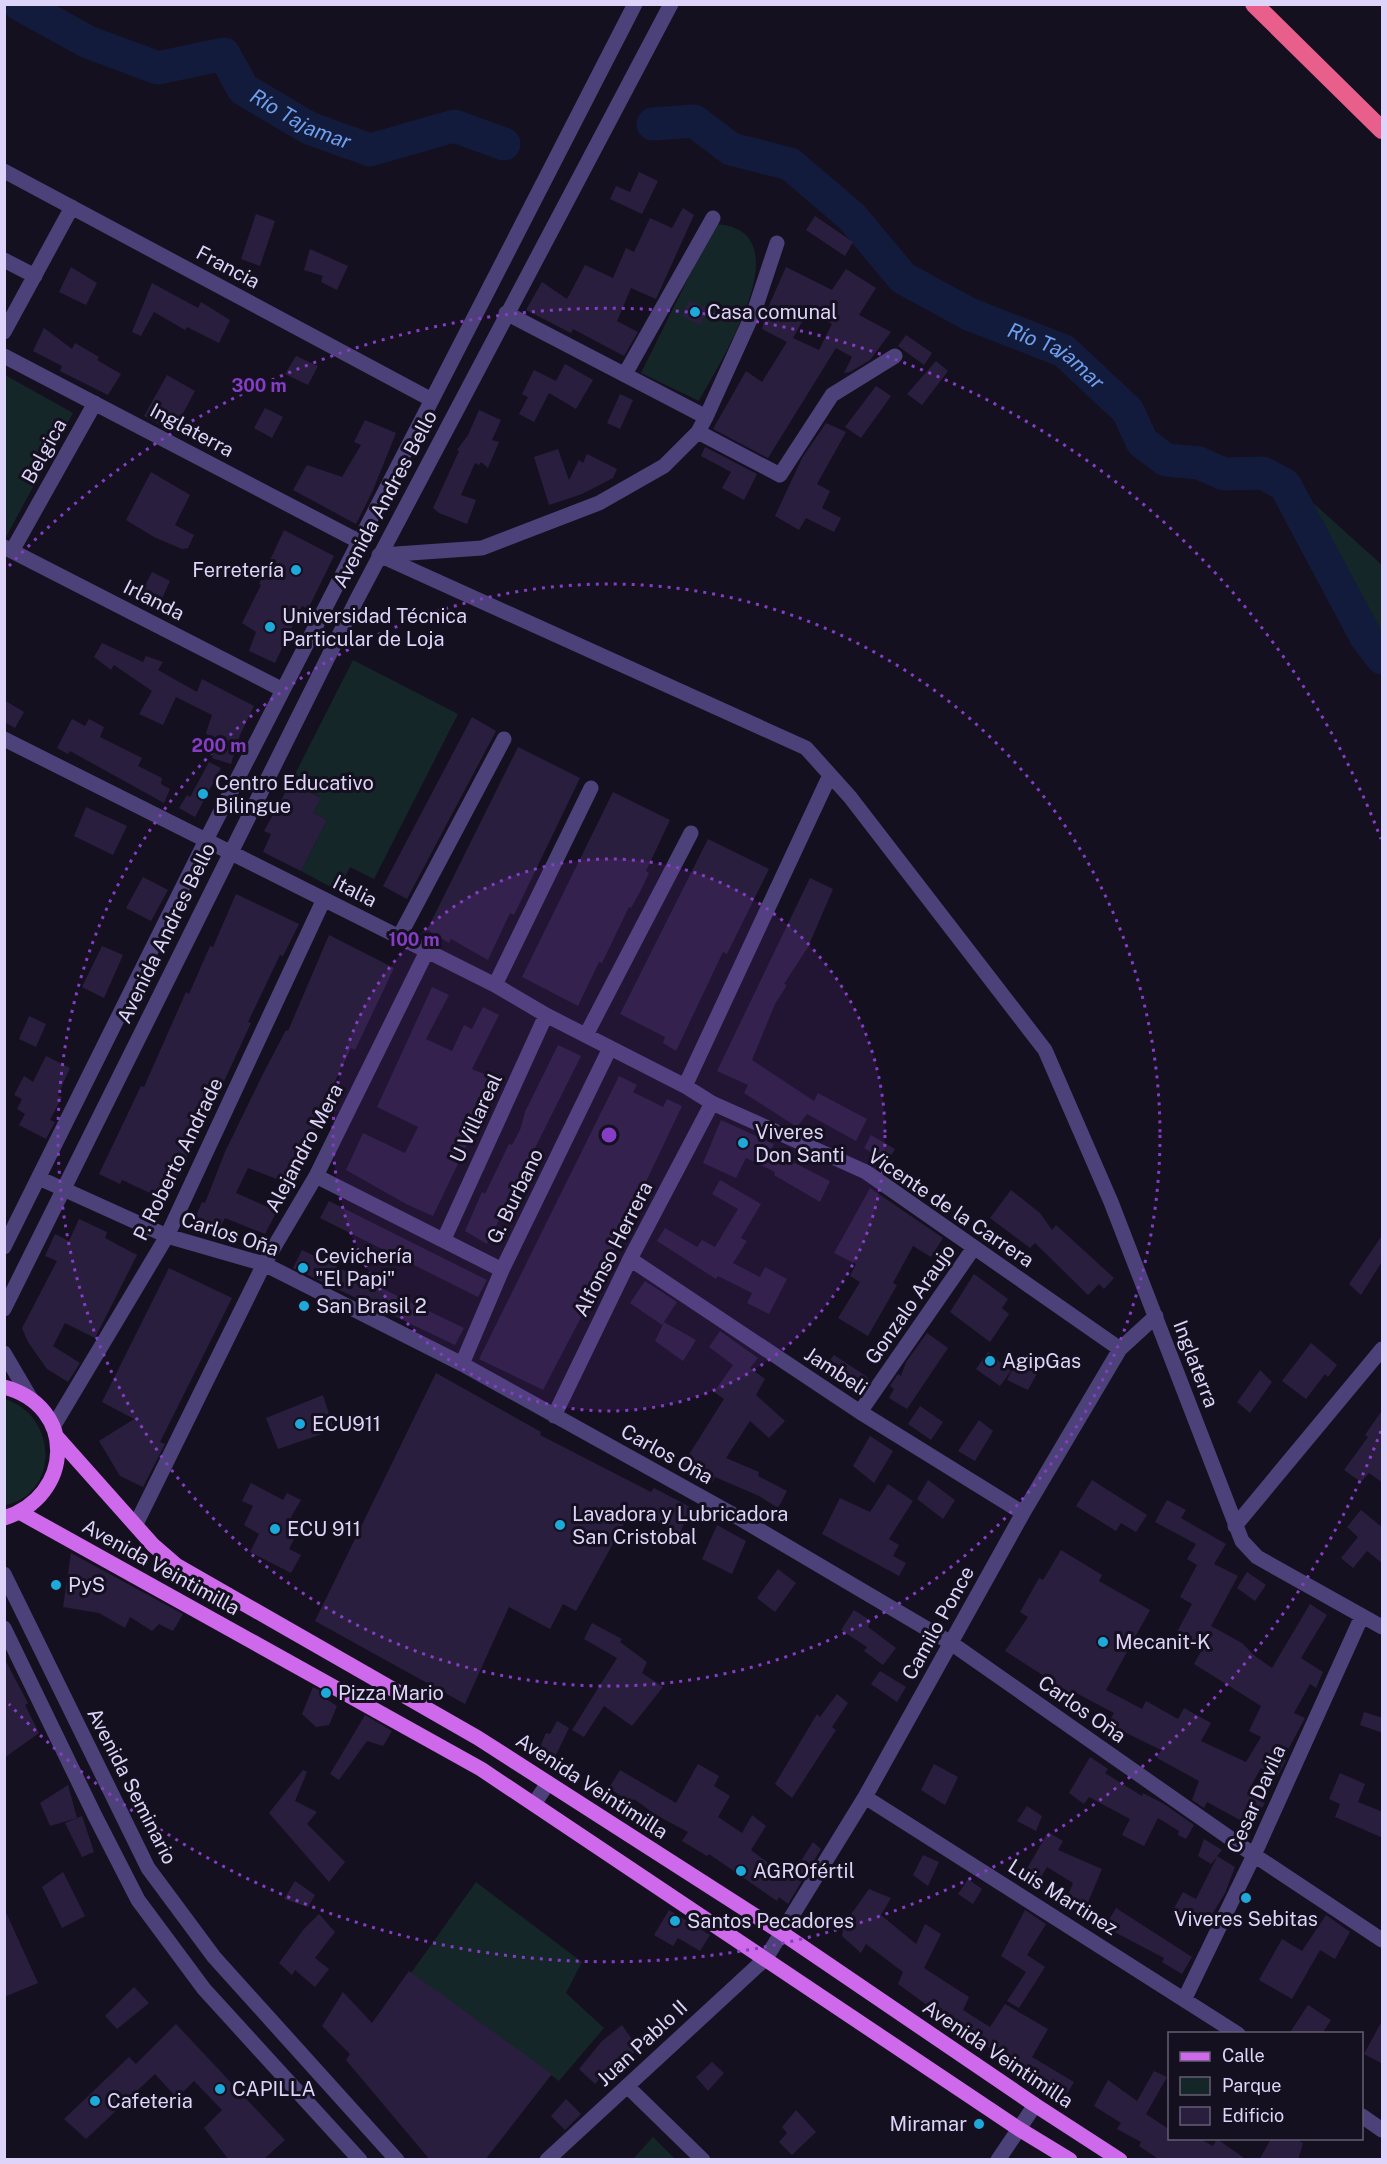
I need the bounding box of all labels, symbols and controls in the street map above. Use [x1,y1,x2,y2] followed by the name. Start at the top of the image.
[246,83,355,154] water label: Río Tajamar
[192,240,264,294] street label: Francia
[707,300,837,324] place label: Casa comunal
[688,305,702,319] marker: Casa comunal
[1004,317,1110,395] water label: Río Tajamar
[231,375,287,396] text: 300 m
[146,398,238,462] street label: Inglaterra
[328,406,442,592] street label: Avenida Andres Bello
[16,414,72,488] street label: Belgica
[192,558,284,582] place label: Ferretería
[289,563,303,577] marker: Ferretería
[120,575,188,625] street label: Irlanda
[282,604,467,651] place label: Universidad Técnica Particular de Loja
[263,620,277,634] marker: Universidad Técnica Particular de Loja
[192,735,246,756] text: 200 m
[215,771,374,818] place label: Centro Educativo Bilingue
[196,787,210,801] marker: Centro Educativo Bilingue
[112,839,220,1027] street label: Avenida Andres Bello
[329,870,381,912] street label: Italia
[388,929,440,950] text: 100 m
[445,1070,507,1166] street label: U Villareal
[128,1074,228,1244] street label: P. Roberto Andrade
[260,1080,348,1216] street label: Alejandro Mera
[755,1120,845,1167] place label: Viveres Don Santi
[599,1125,619,1145] centre of rings
[736,1136,750,1150] marker: Viveres Don Santi
[864,1144,1038,1272] street label: Vicente de la Carrera
[482,1145,548,1247] street label: G. Burbano
[569,1177,657,1321] street label: Alfonso Herrera
[178,1207,282,1261] street label: Carlos Oña
[860,1239,960,1369] street label: Gonzalo Araujo
[315,1244,412,1291] place label: Cevichería "El Papi"
[296,1261,310,1275] marker: Cevichería "El Papi"
[316,1294,427,1318] place label: San Brasil 2
[297,1299,311,1313] marker: San Brasil 2
[1168,1317,1224,1411] street label: Inglaterra
[800,1342,872,1400] street label: Jambeli
[1002,1349,1081,1373] place label: AgipGas
[983,1354,997,1368] marker: AgipGas
[312,1412,381,1436] place label: ECU911
[293,1417,307,1431] marker: ECU911
[617,1419,717,1489] street label: Carlos Oña
[572,1502,788,1549] place label: Lavadora y Lubricadora San Cristobal
[78,1514,244,1620] street label: Avenida Veintimilla
[287,1517,361,1541] place label: ECU 911
[553,1518,567,1532] marker: Lavadora y Lubricadora San Cristobal
[268,1522,282,1536] marker: ECU 911
[897,1562,979,1684] street label: Camilo Ponce
[68,1573,105,1597] place label: PyS
[49,1578,63,1592] marker: PyS
[1115,1630,1211,1654] place label: Mecanit-K
[1096,1635,1110,1649] marker: Mecanit-K
[1034,1670,1130,1748] street label: Carlos Oña
[338,1681,444,1705] place label: Pizza Mario
[319,1686,333,1700] marker: Pizza Mario
[82,1704,182,1868] street label: Avenida Seminario
[512,1728,672,1844] street label: Avenida Veintimilla
[1222,1741,1290,1857] street label: Cesar Davila
[1004,1854,1122,1940] street label: Luis Martinez
[753,1859,855,1883] place label: AGROfértil
[734,1864,748,1878] marker: AGROfértil
[1239,1891,1253,1905] marker: Viveres Sebitas
[1174,1907,1318,1931] place label: Viveres Sebitas
[687,1909,854,1933] place label: Santos Pecadores
[668,1914,682,1928] marker: Santos Pecadores
[592,1995,692,2091] street label: Juan Pablo II
[918,1995,1078,2113] street label: Avenida Veintimilla
[1168,2032,1363,2140] legend
[1222,2045,1265,2066] text: Calle
[1222,2075,1282,2096] text: Parque
[232,2077,316,2101] place label: CAPILLA
[213,2082,227,2096] marker: CAPILLA
[107,2089,193,2113] place label: Cafeteria
[88,2094,102,2108] marker: Cafeteria
[1222,2105,1284,2126] text: Edificio
[890,2112,967,2136] place label: Miramar
[972,2117,986,2131] marker: Miramar

